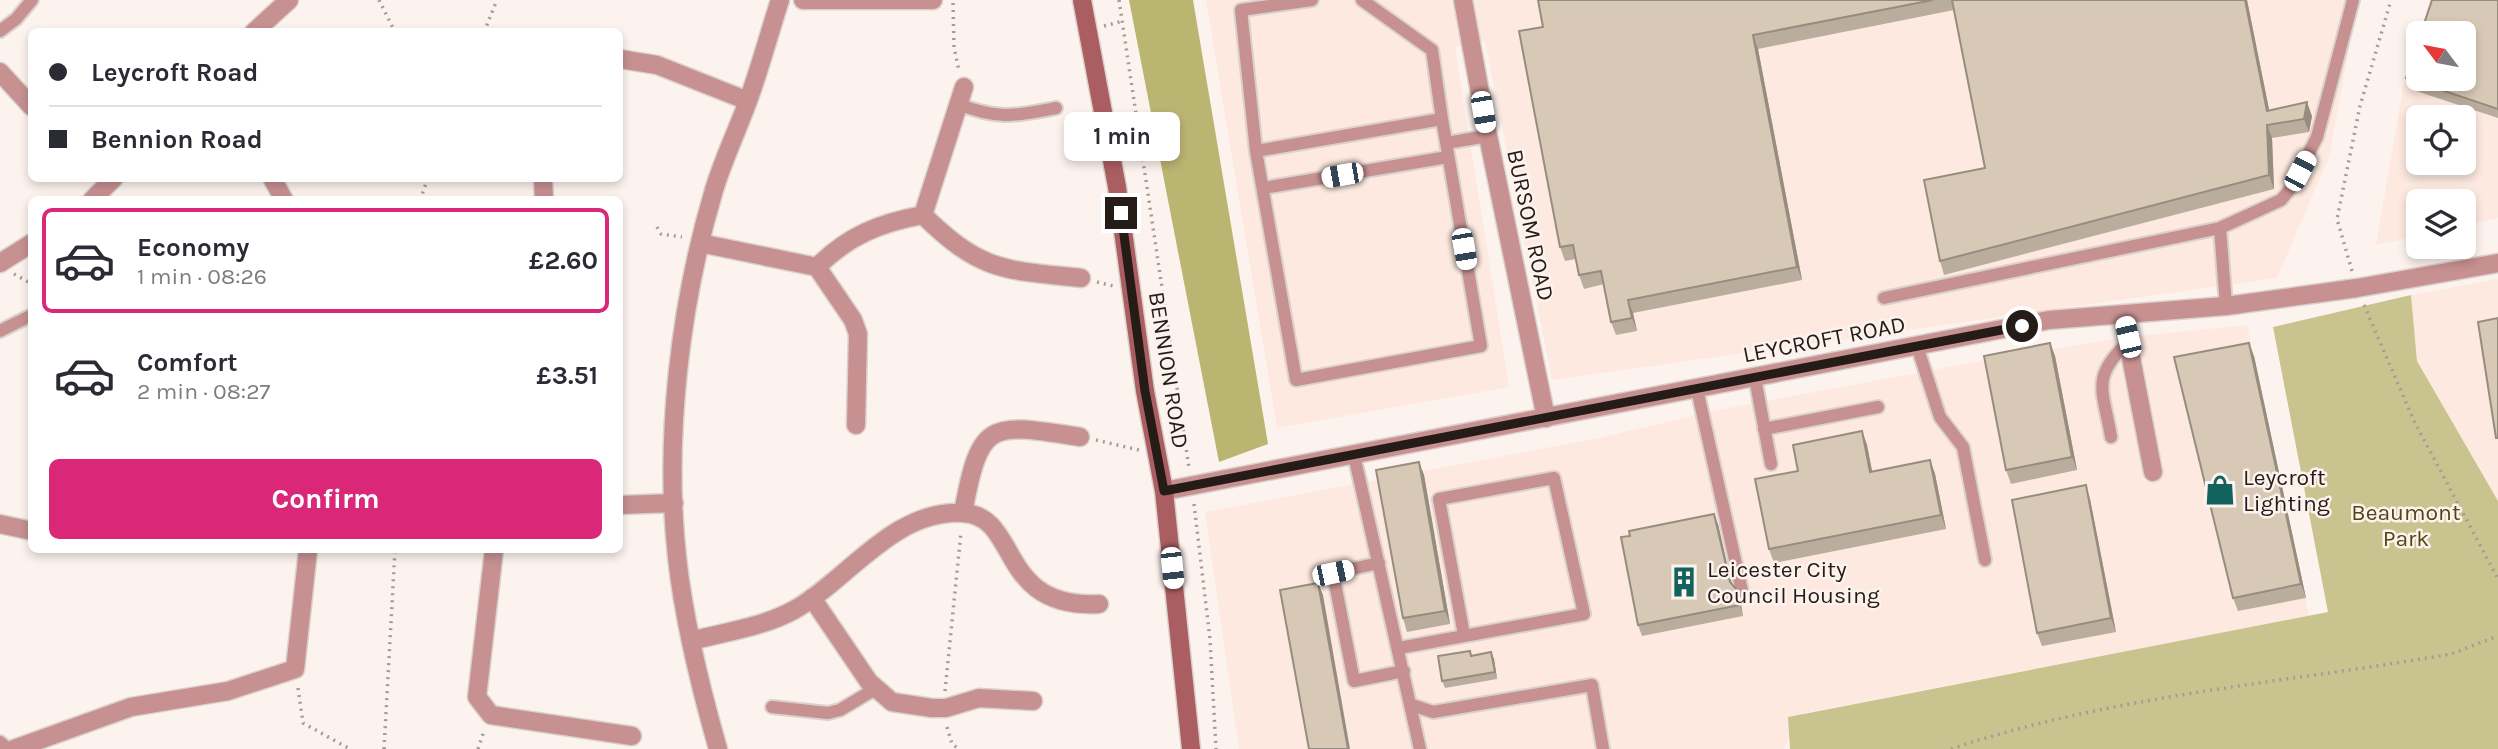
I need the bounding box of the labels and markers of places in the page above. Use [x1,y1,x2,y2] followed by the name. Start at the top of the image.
[2243,464,2330,517] place label: Leycroft Lighting
[2203,473,2237,507] shop icon: Leycroft Lighting
[1707,556,1880,609] place label: Leicester City Council Housing
[1667,565,1701,599] building icon: Leicester City Council Housing

